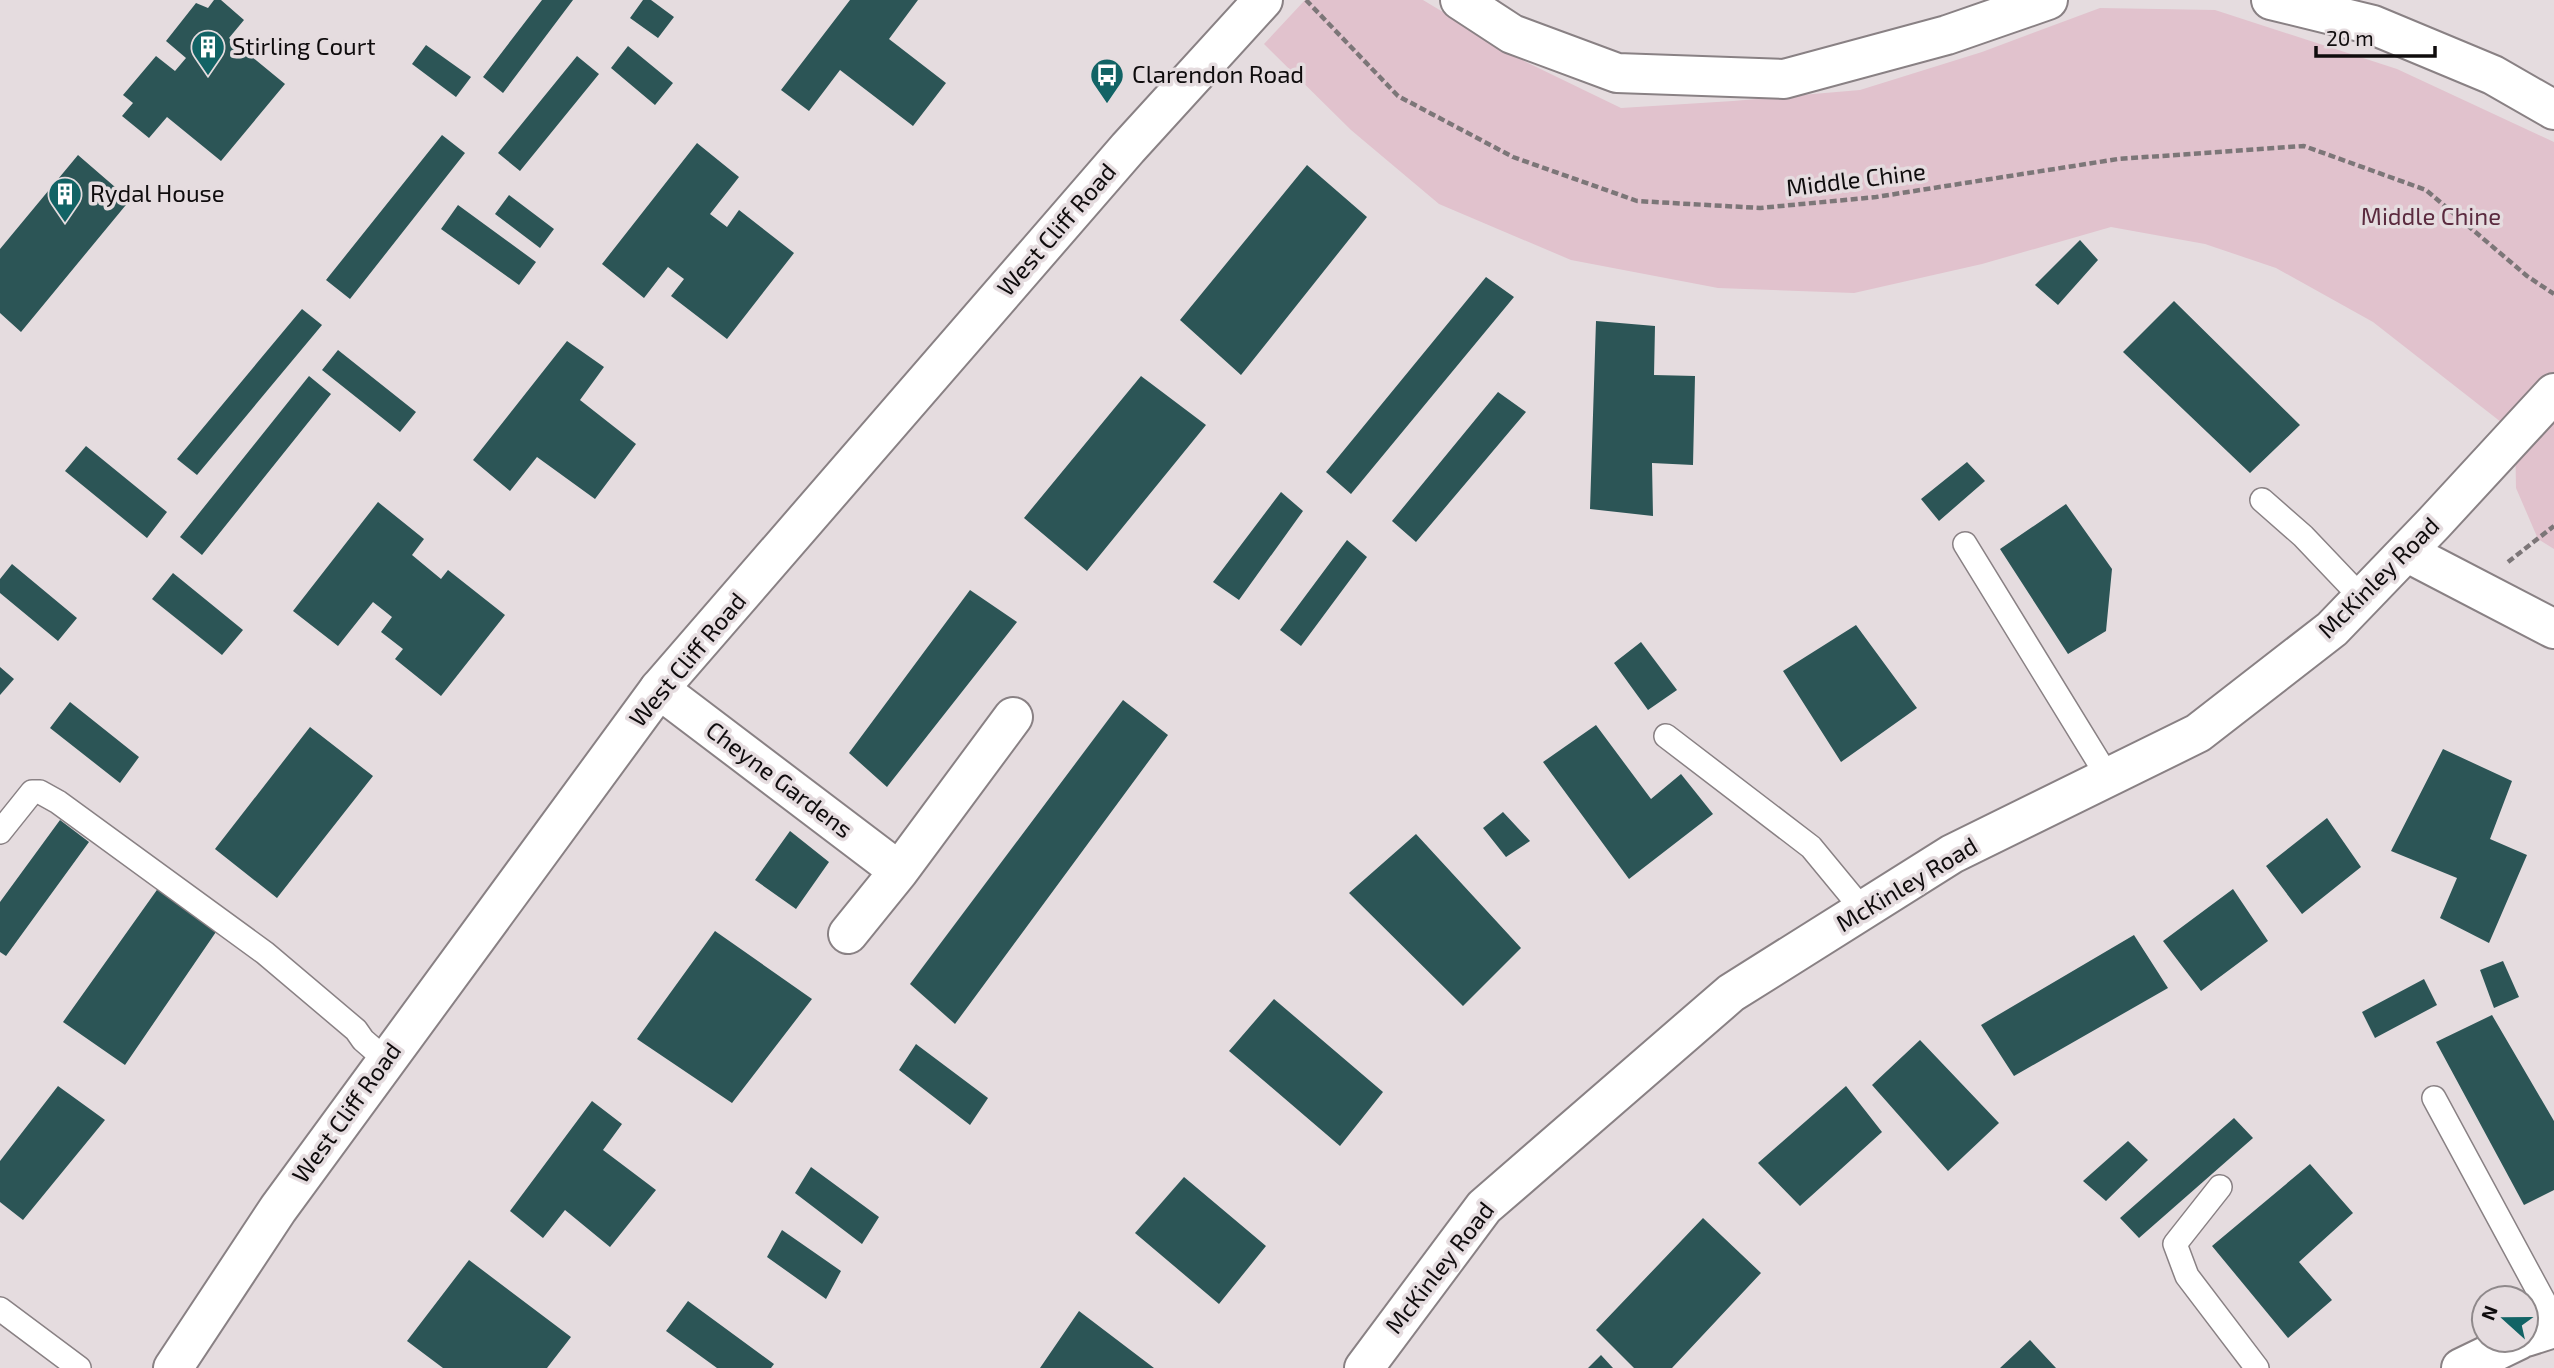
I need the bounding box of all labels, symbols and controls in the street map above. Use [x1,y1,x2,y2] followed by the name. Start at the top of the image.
[2316,14,2435,58] scale bar
[2326,25,2374,50] text: 20 m
[189,28,227,77] building icon: Stirling Court
[232,31,376,60] place label: Stirling Court
[1088,56,1126,105] bus stop icon: Clarendon Road
[1132,59,1304,88] place label: Clarendon Road
[1784,156,1927,201] street label: Middle Chine
[990,157,1121,301] street label: West Cliff Road
[46,175,84,224] building icon: Rydal House
[90,178,225,207] place label: Rydal House
[2361,201,2501,230] park label: Middle Chine
[2311,510,2445,644] street label: McKinley Road
[622,586,751,732] street label: West Cliff Road
[701,714,859,843] street label: Cheyne Gardens
[1830,830,1982,937] street label: McKinley Road
[285,1036,406,1188] street label: West Cliff Road
[1378,1195,1499,1339] street label: McKinley Road
[2470,1284,2540,1354] north arrow
[2475,1302,2502,1323] text: N

